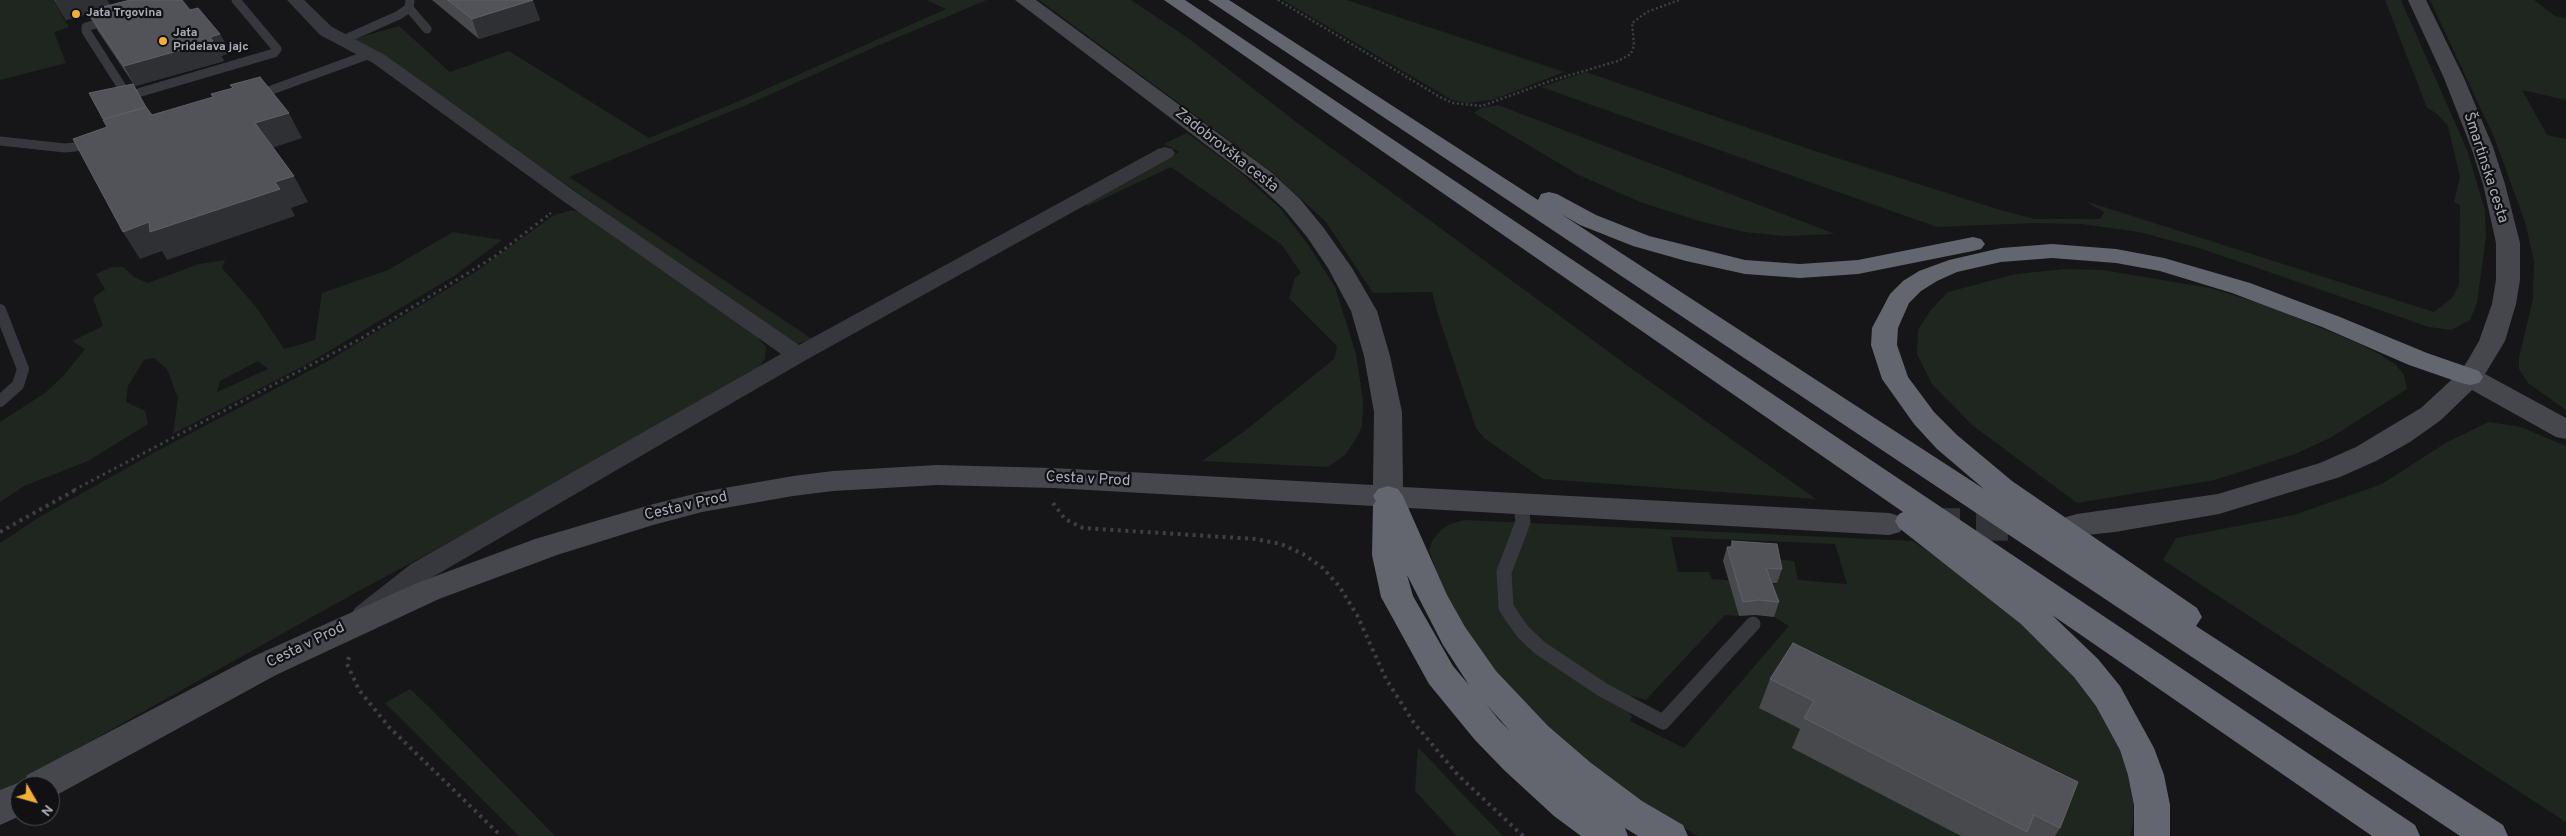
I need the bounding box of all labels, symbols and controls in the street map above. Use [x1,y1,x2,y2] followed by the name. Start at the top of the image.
[86,7,162,21] place label: Jata Trgovina
[70,8,82,20] marker: Jata Trgovina
[173,27,249,55] place label: Jata Pridelava jajc
[157,35,169,47] marker: Jata Pridelava jajc
[1171,105,1281,197] street label: Zadobrovška cesta
[2459,110,2511,226] street label: Šmartinska cesta
[1045,469,1131,491] street label: Cesta v Prod
[643,489,729,525] street label: Cesta v Prod
[264,619,348,673] street label: Cesta v Prod
[10,776,60,826] north arrow
[37,801,56,819] text: N

